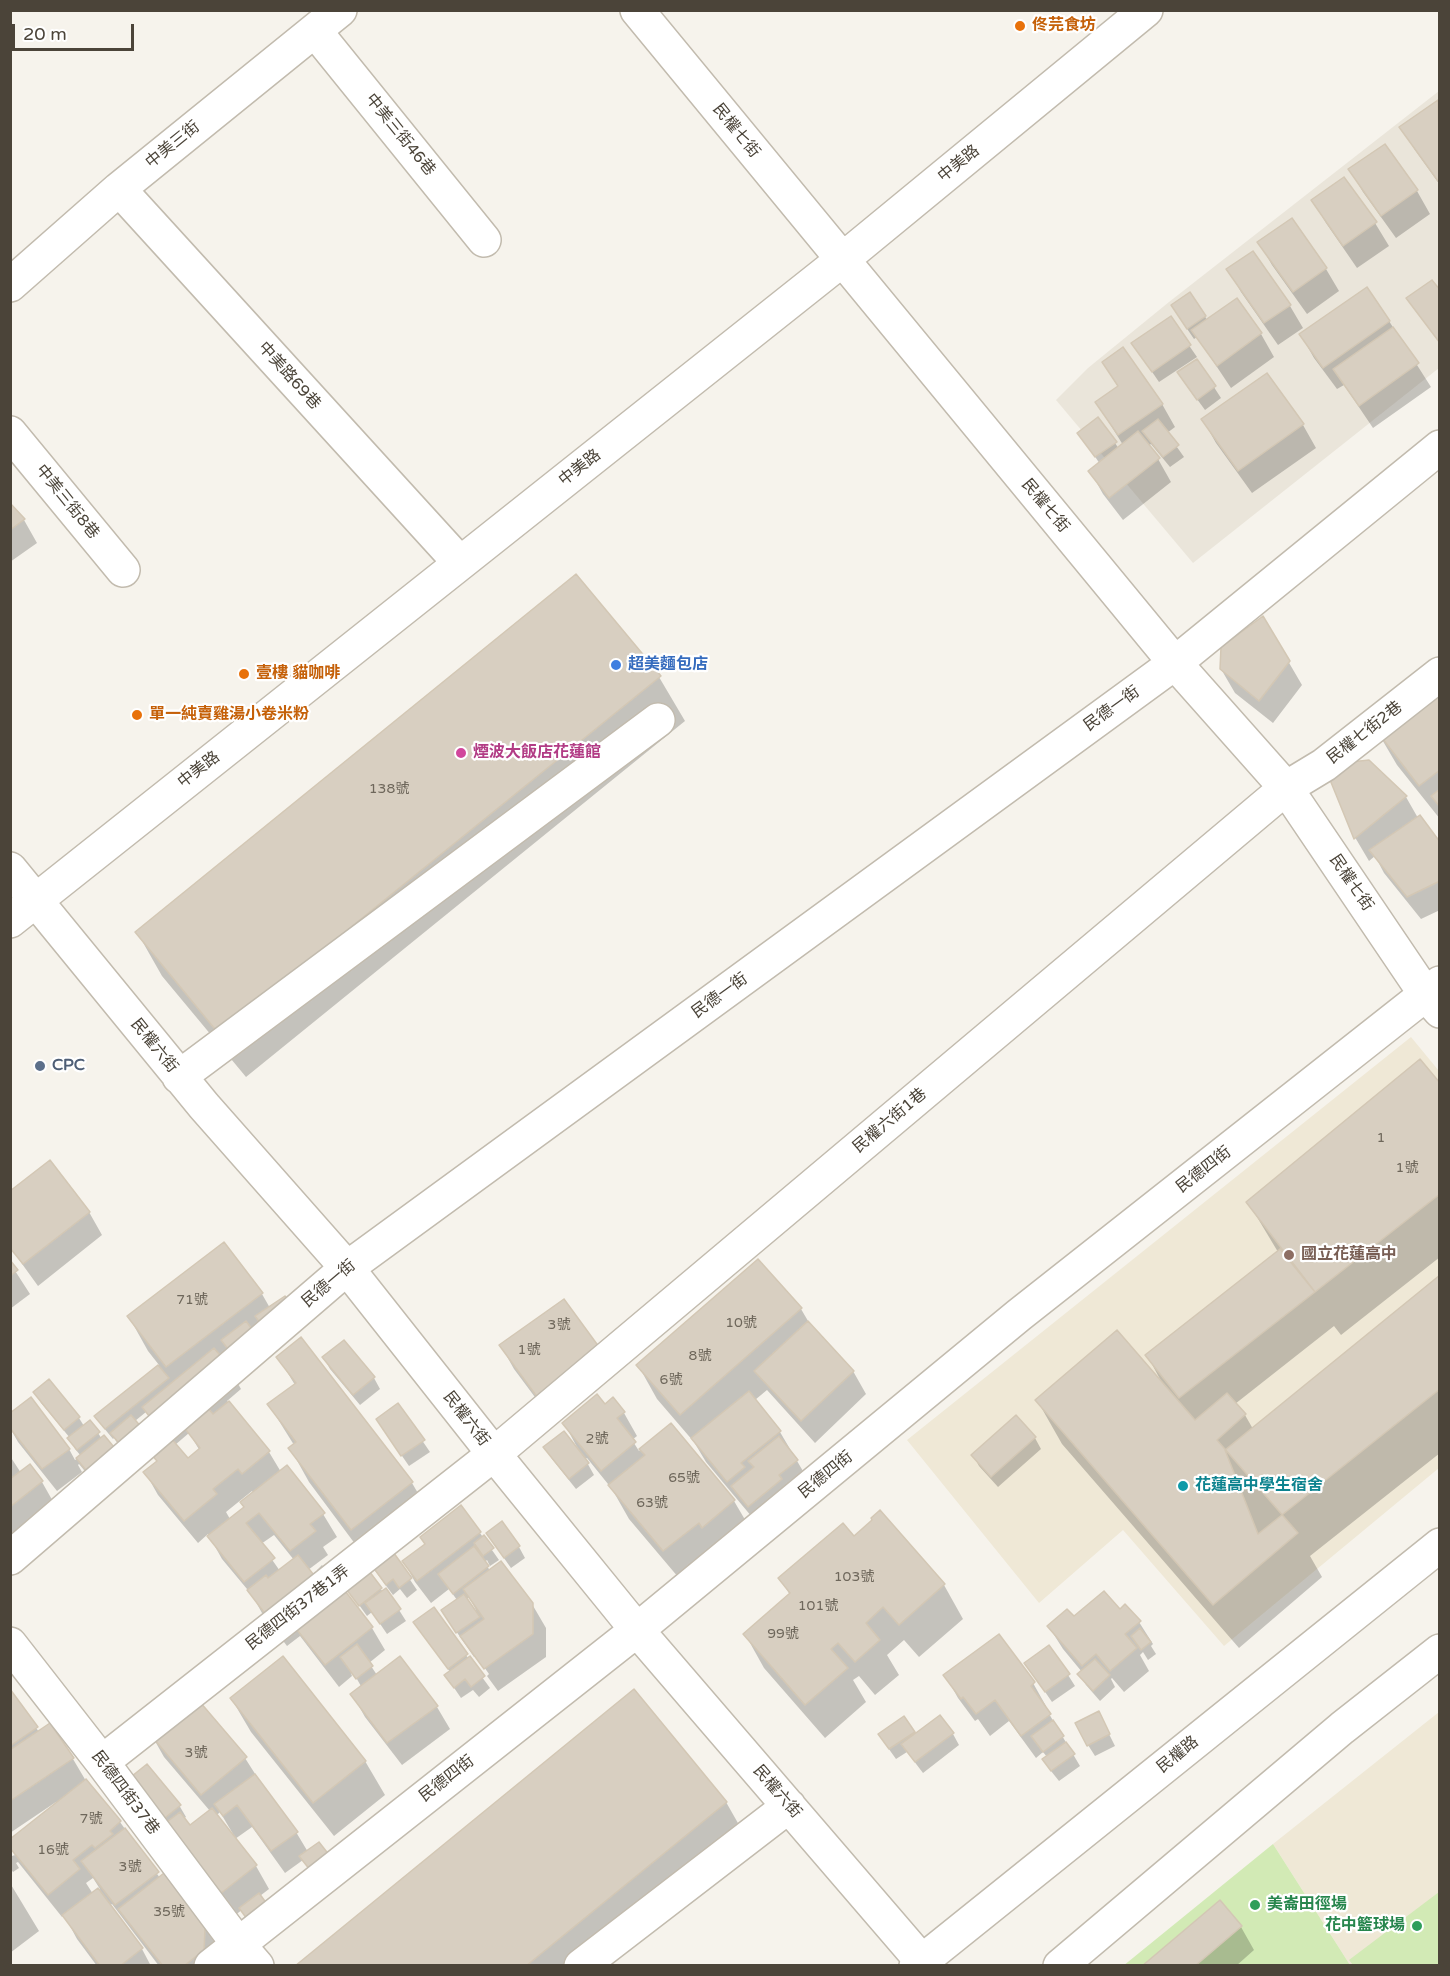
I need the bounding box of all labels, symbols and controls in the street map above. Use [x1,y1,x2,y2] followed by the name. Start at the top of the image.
[15,12,136,50] scale bar
[1032,16,1096,36] place label: 佟芫食坊
[1013,19,1027,33] marker: 佟芫食坊
[23,23,67,45] text: 20 m
[361,90,439,180] street label: 中美三街46巷
[708,100,764,162] street label: 民權七街
[142,117,204,173] street label: 中美三街
[934,141,984,187] street label: 中美路
[254,338,324,414] street label: 中美路69巷
[555,446,605,490] street label: 中美路
[31,461,103,543] street label: 中美三街8巷
[1017,475,1073,537] street label: 民權七街
[628,655,708,675] place label: 超美麵包店
[609,658,623,672] marker: 超美麵包店
[256,664,340,684] place label: 壹樓 貓咖啡
[237,667,251,681] marker: 壹樓 貓咖啡
[1080,682,1144,736] street label: 民德一街
[1324,698,1406,768] street label: 民權七街2巷
[149,705,309,725] place label: 單一純賣雞湯小卷米粉
[130,708,144,722] marker: 單一純賣雞湯小卷米粉
[473,743,601,763] place label: 煙波大飯店花蓮館
[454,746,468,760] marker: 煙波大飯店花蓮館
[174,748,224,792] street label: 中美路
[369,781,409,797] house number: 138號
[1325,851,1377,915] street label: 民權七街
[688,969,752,1023] street label: 民德一街
[126,1015,182,1077] street label: 民權六街
[52,1056,85,1076] place label: CPC
[33,1059,47,1073] marker: CPC
[849,1085,931,1157] street label: 民權六街1巷
[1377,1130,1385,1146] house number: 1
[1173,1143,1235,1197] street label: 民德四街
[1396,1160,1418,1176] house number: 1號
[1301,1245,1397,1265] place label: 國立花蓮高中
[1282,1248,1296,1262] marker: 國立花蓮高中
[298,1256,360,1312] street label: 民德一街
[176,1292,208,1308] house number: 71號
[725,1315,757,1331] house number: 10號
[548,1317,570,1333] house number: 3號
[518,1342,540,1358] house number: 1號
[689,1348,711,1364] house number: 8號
[660,1372,682,1388] house number: 6號
[439,1388,493,1450] street label: 民權六街
[586,1431,608,1447] house number: 2號
[795,1447,857,1503] street label: 民德四街
[668,1470,700,1486] house number: 65號
[1195,1476,1323,1496] place label: 花蓮高中學生宿舍
[1176,1479,1190,1493] marker: 花蓮高中學生宿舍
[636,1495,668,1511] house number: 63號
[242,1562,354,1654] street label: 民德四街37巷1弄
[834,1569,874,1585] house number: 103號
[798,1598,838,1614] house number: 101號
[767,1626,799,1642] house number: 99號
[1153,1732,1203,1778] street label: 民權路
[185,1745,207,1761] house number: 3號
[87,1747,163,1839] street label: 民德四街37巷
[416,1752,478,1806] street label: 民德四街
[749,1762,805,1822] street label: 民權六街
[80,1811,102,1827] house number: 7號
[37,1842,69,1858] house number: 16號
[119,1859,141,1875] house number: 3號
[1267,1895,1347,1915] place label: 美崙田徑場
[1248,1898,1262,1912] marker: 美崙田徑場
[153,1904,185,1920] house number: 35號
[1325,1916,1405,1936] place label: 花中籃球場
[1410,1919,1424,1933] marker: 花中籃球場

